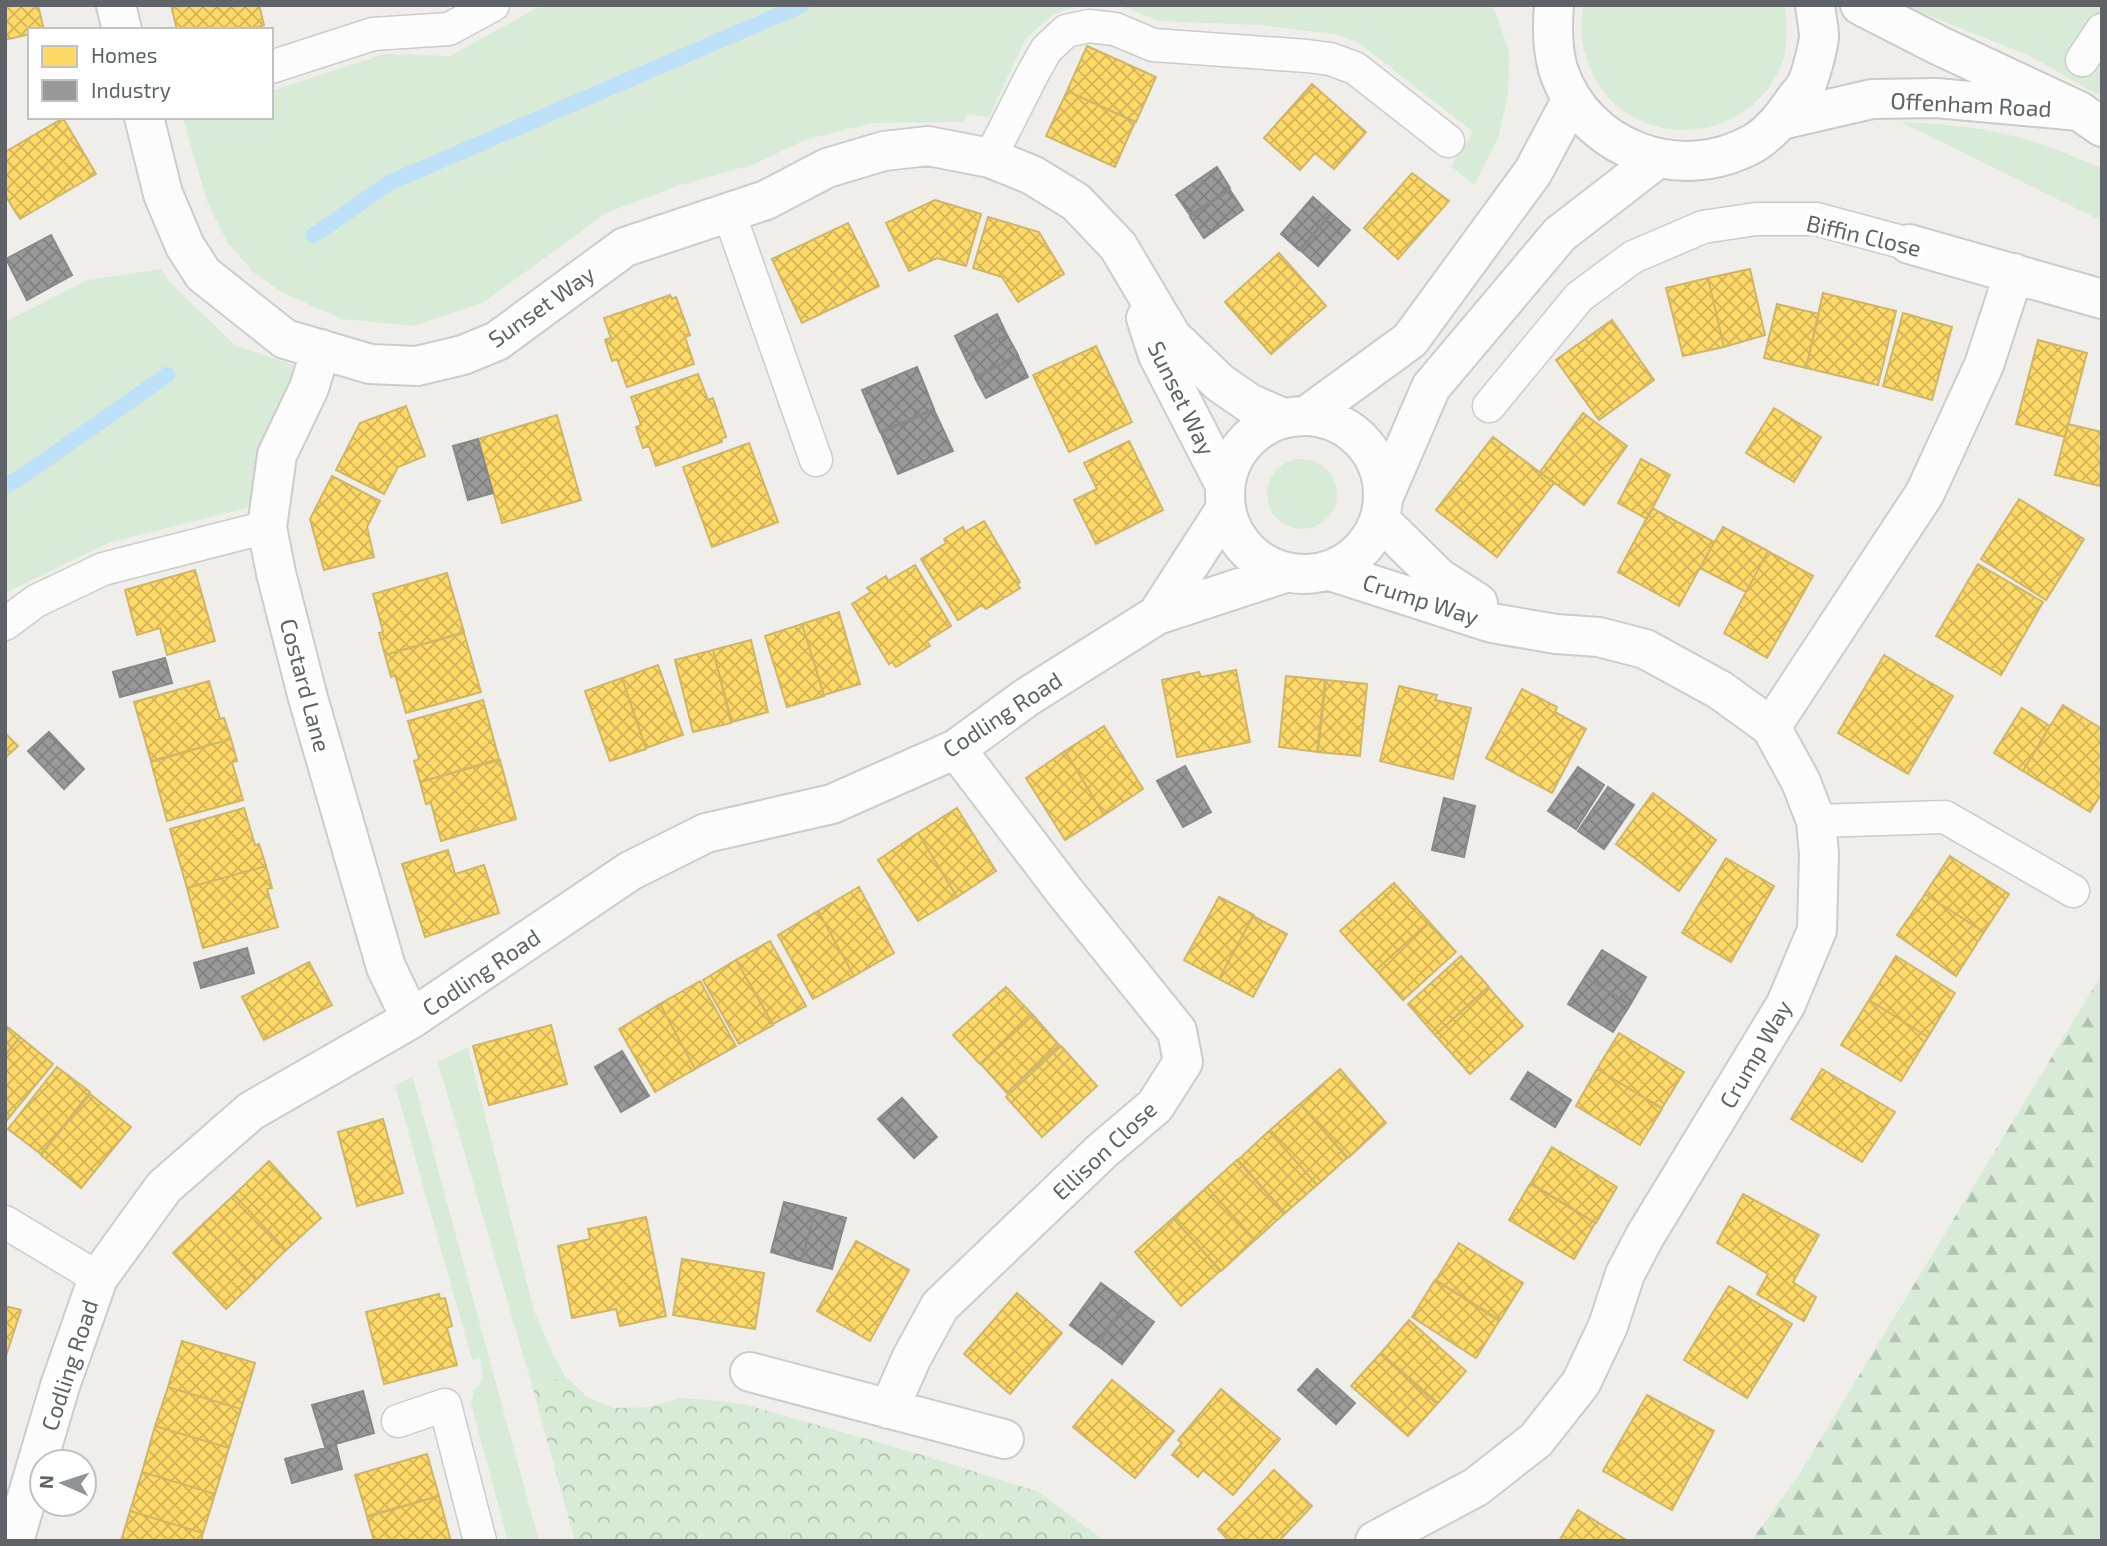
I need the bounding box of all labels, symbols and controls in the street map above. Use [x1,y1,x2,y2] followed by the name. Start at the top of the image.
[28,28,273,119] legend
[91,42,157,67] text: Homes
[91,77,171,102] text: Industry
[1890,86,2052,122] street label: Offenham Road
[1804,208,1924,262] street label: Biffin Close
[482,259,600,353] street label: Sunset Way
[1142,336,1222,460] street label: Sunset Way
[1360,567,1482,631] street label: Crump Way
[275,615,337,755] street label: Costard Lane
[937,665,1067,763] street label: Codling Road
[417,922,545,1022] street label: Codling Road
[1713,995,1797,1113] street label: Crump Way
[1046,1095,1162,1205] street label: Ellison Close
[35,1296,103,1434] street label: Codling Road
[28,1448,98,1518] north arrow
[34,1475,57,1490] text: N

